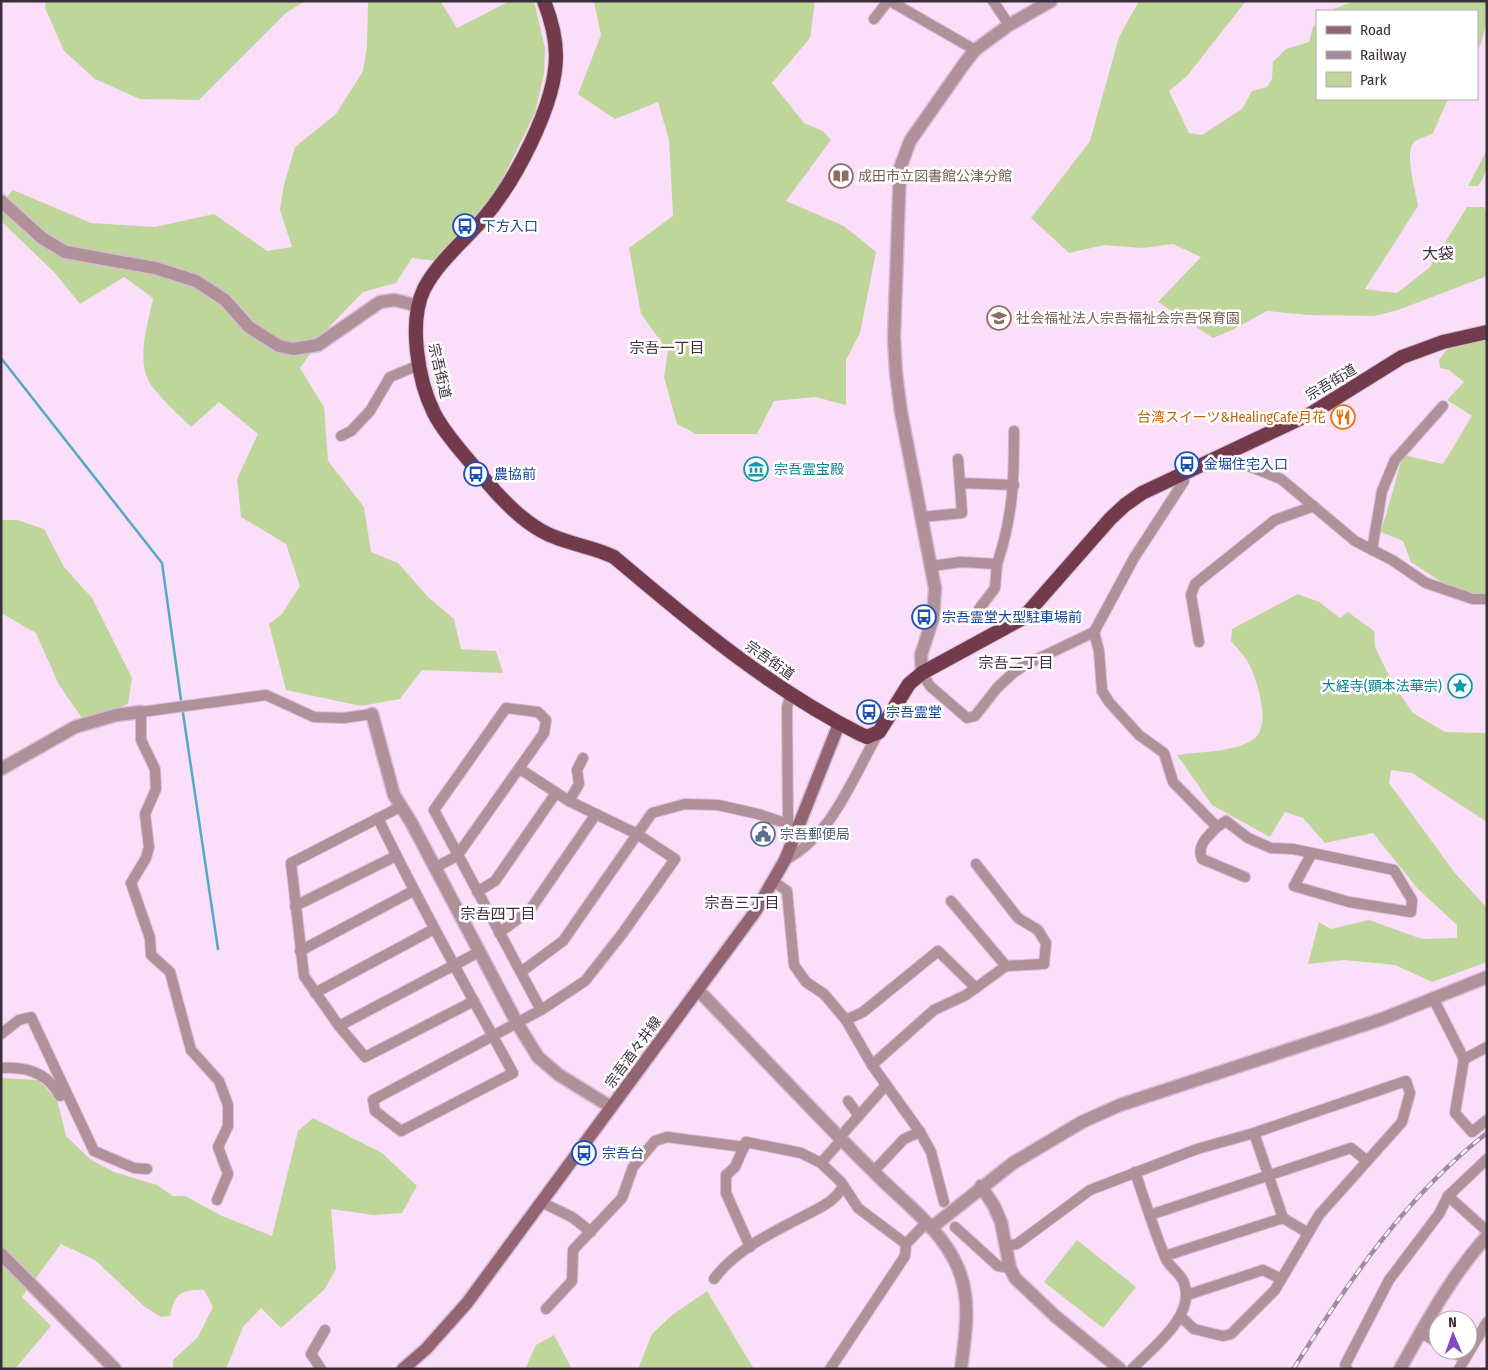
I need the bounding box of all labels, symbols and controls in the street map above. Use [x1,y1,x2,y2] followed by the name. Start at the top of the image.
[1316,10,1478,100] legend
[1360,21,1391,39] text: Road
[1360,46,1407,64] text: Railway
[1360,71,1387,89] text: Park
[828,163,854,189] library icon: 成田市立図書館公津分館
[858,168,1012,185] place label: 成田市立図書館公津分館
[452,213,478,239] bus stop icon: 下方入口
[482,218,538,235] place label: 下方入口
[1422,244,1454,263] district label: 大袋
[986,305,1012,331] school or university icon: 社会福祉法人宗吾福祉会宗吾保育園
[1016,310,1240,327] place label: 社会福祉法人宗吾福祉会宗吾保育園
[629,339,705,357] district label: 宗吾一丁目
[425,342,454,400] street label: 宗吾街道
[1303,361,1360,404] street label: 宗吾街道
[1330,404,1356,430] restaurant icon: 台湾スイーツ&HealingCafe月花
[1137,409,1326,426] place label: 台湾スイーツ&HealingCafe月花
[1174,451,1200,477] bus stop icon: 金堀住宅入口
[743,456,769,482] museum icon: 宗吾霊宝殿
[1204,456,1288,473] place label: 金堀住宅入口
[463,461,489,487] bus stop icon: 農協前
[774,461,844,478] place label: 宗吾霊宝殿
[494,466,536,483] place label: 農協前
[911,604,937,630] bus stop icon: 宗吾霊堂大型駐車場前
[942,609,1082,626] place label: 宗吾霊堂大型駐車場前
[742,637,798,683] street label: 宗吾街道
[978,654,1054,672] district label: 宗吾二丁目
[1447,673,1473,699] place icon: 大経寺(顕本法華宗)
[1322,678,1442,695] place label: 大経寺(顕本法華宗)
[856,699,882,725] bus stop icon: 宗吾霊堂
[886,704,942,721] place label: 宗吾霊堂
[750,821,776,847] public building icon: 宗吾郵便局
[780,826,850,843] place label: 宗吾郵便局
[704,894,780,912] district label: 宗吾三丁目
[460,905,536,923] district label: 宗吾四丁目
[602,1013,665,1091] street label: 宗吾酒々井線
[571,1140,597,1166] bus stop icon: 宗吾台
[602,1145,644,1162] place label: 宗吾台
[1428,1310,1478,1360] north arrow
[1448,1314,1457,1331] text: N

